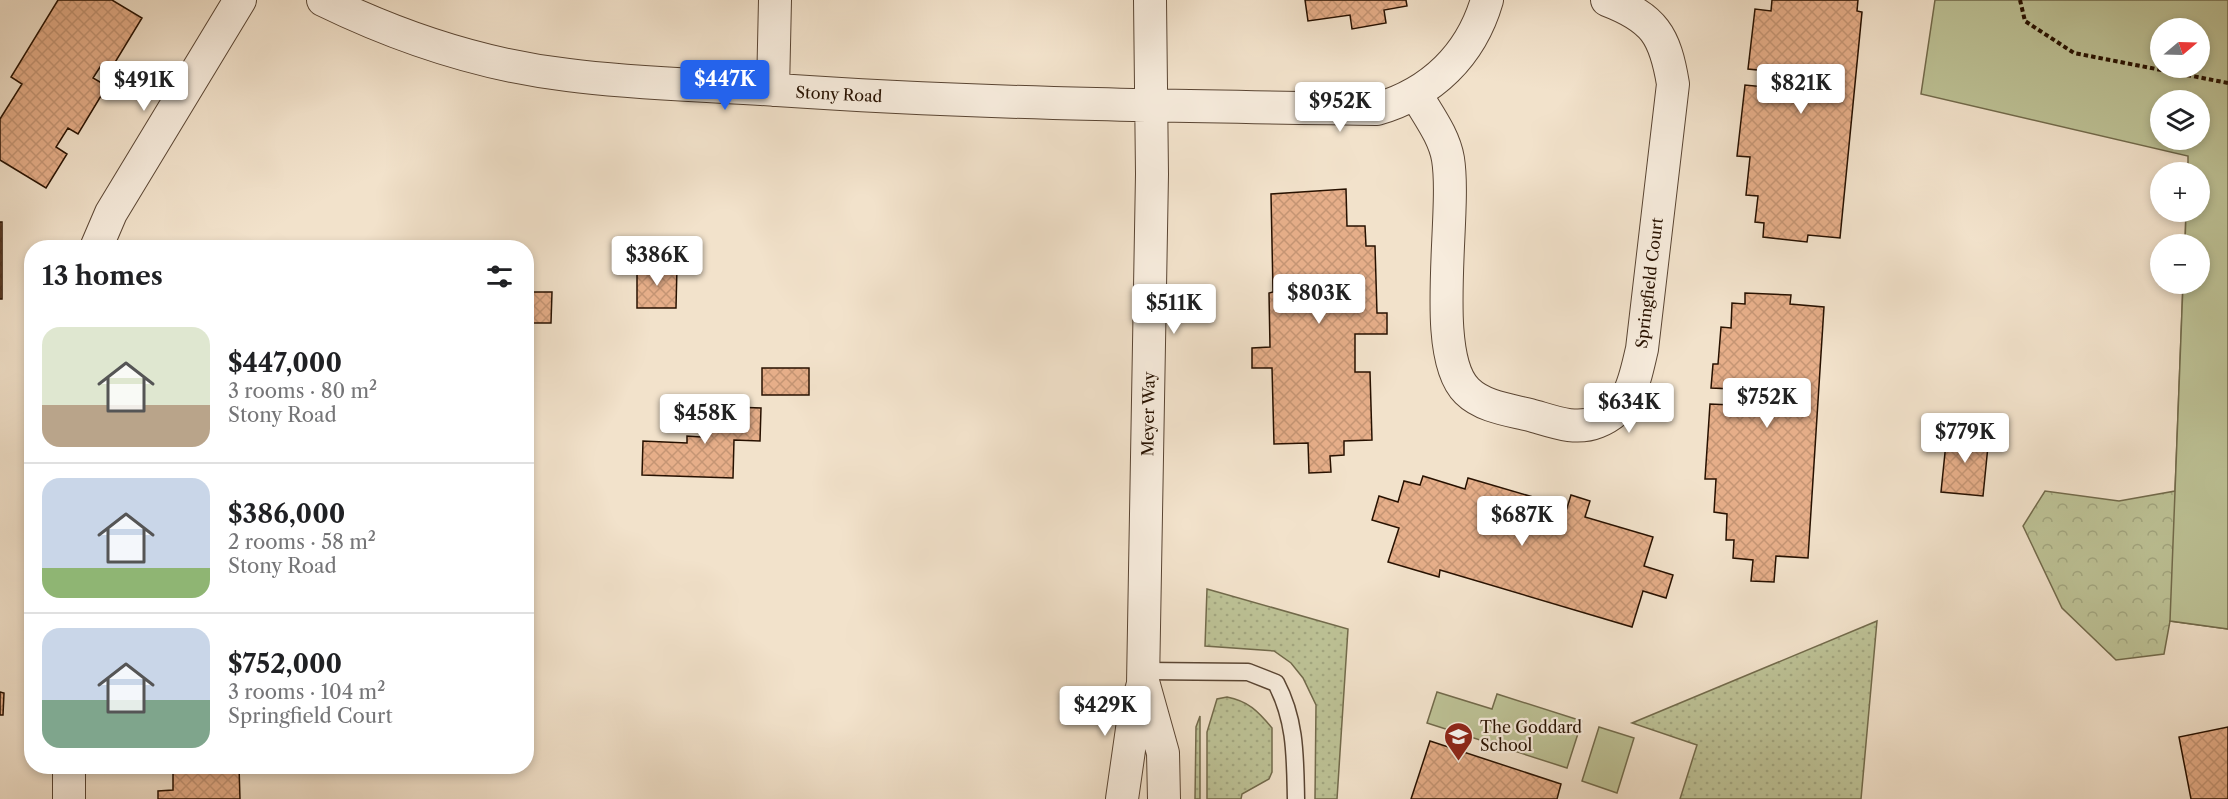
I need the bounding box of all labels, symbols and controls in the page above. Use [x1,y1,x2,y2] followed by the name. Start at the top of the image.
[2150,18,2210,78] north arrow
[2150,18,2210,294] map controls
[683,60,767,111] pin: $447K
[102,61,186,112] pin: $491K
[1759,64,1843,115] pin: $821K
[694,67,756,91] text: $447K
[114,68,174,92] text: $491K
[1771,71,1831,95] text: $821K
[795,82,883,106] street label: Stony Road
[1298,82,1382,133] pin: $952K
[1309,89,1371,113] text: $952K
[2150,90,2210,150] button: layers
[2150,162,2210,222] button: +
[1631,216,1667,350] street label: Springfield Court
[2150,234,2210,294] button: −
[615,236,699,287] pin: $386K
[626,243,688,267] text: $386K
[42,260,163,292] text: 13 homes
[483,260,516,293] icon: filters
[1277,274,1361,325] pin: $803K
[1287,281,1351,305] text: $803K
[1132,284,1216,335] pin: $511K
[1146,291,1202,315] text: $511K
[228,347,342,379] text: $447,000
[90,351,162,423] icon: home
[1137,370,1159,457] street label: Meyer Way
[1725,378,1809,429] pin: $752K
[228,379,377,403] text: 3 rooms · 80 m²
[1587,383,1671,434] pin: $634K
[1737,385,1797,409] text: $752K
[1598,390,1660,414] text: $634K
[663,394,747,445] pin: $458K
[674,401,736,425] text: $458K
[228,403,337,427] text: Stony Road
[1923,413,2007,464] pin: $779K
[1935,420,1995,444] text: $779K
[1480,496,1564,547] pin: $687K
[228,498,345,530] text: $386,000
[90,502,162,574] icon: home
[1491,503,1553,527] text: $687K
[228,530,376,554] text: 2 rooms · 58 m²
[228,554,337,578] text: Stony Road
[228,648,342,680] text: $752,000
[90,652,162,724] icon: home
[228,680,385,704] text: 3 rooms · 104 m²
[1063,686,1147,737] pin: $429K
[1074,693,1136,717] text: $429K
[228,704,393,728] text: Springfield Court
[1480,717,1582,755] place label: The Goddard School
[1443,720,1475,762] school or university icon: The Goddard School

